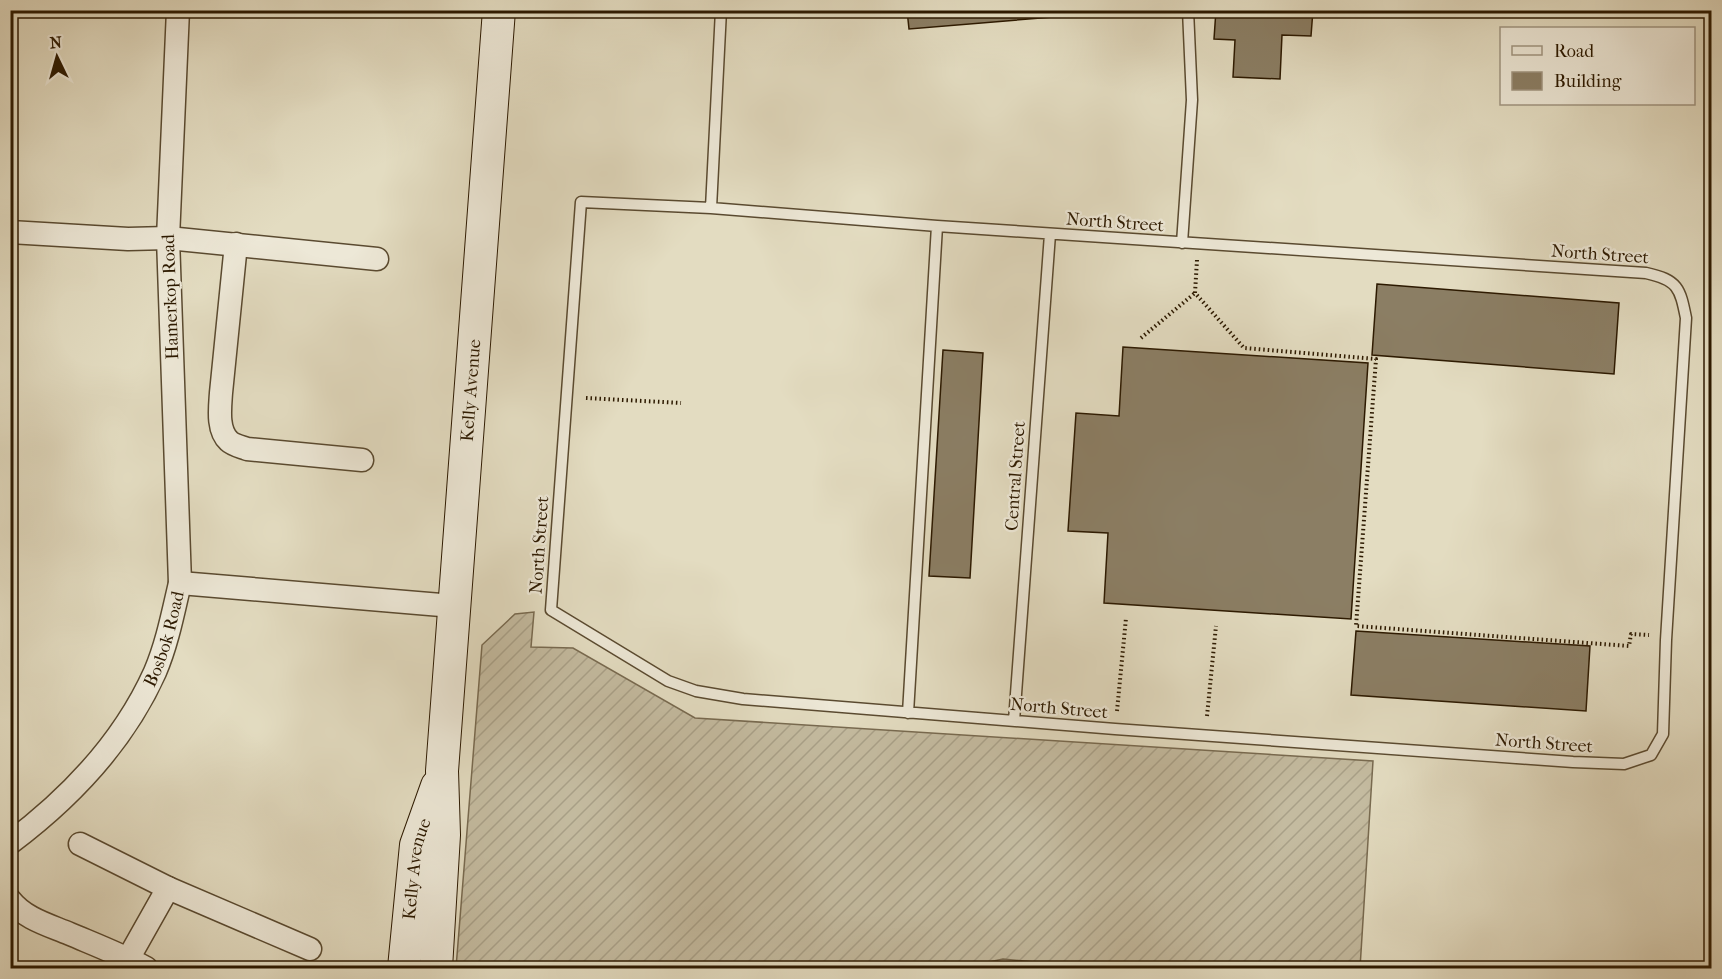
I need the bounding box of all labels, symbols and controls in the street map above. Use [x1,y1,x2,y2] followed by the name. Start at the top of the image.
[27,27,87,87] north arrow
[1500,27,1695,105] legend
[49,32,63,53] text: N
[1554,41,1594,62] text: Road
[1554,71,1622,92] text: Building
[1065,209,1165,236] street label: North Street
[158,234,183,360] street label: Hamerkop Road
[1550,241,1650,268] street label: North Street
[457,338,485,442] street label: Kelly Avenue
[1001,420,1030,532] street label: Central Street
[526,495,553,595] street label: North Street
[140,589,189,690] street label: Bosbok Road
[1009,694,1109,723] street label: North Street
[1494,730,1594,757] street label: North Street
[399,815,436,921] street label: Kelly Avenue

